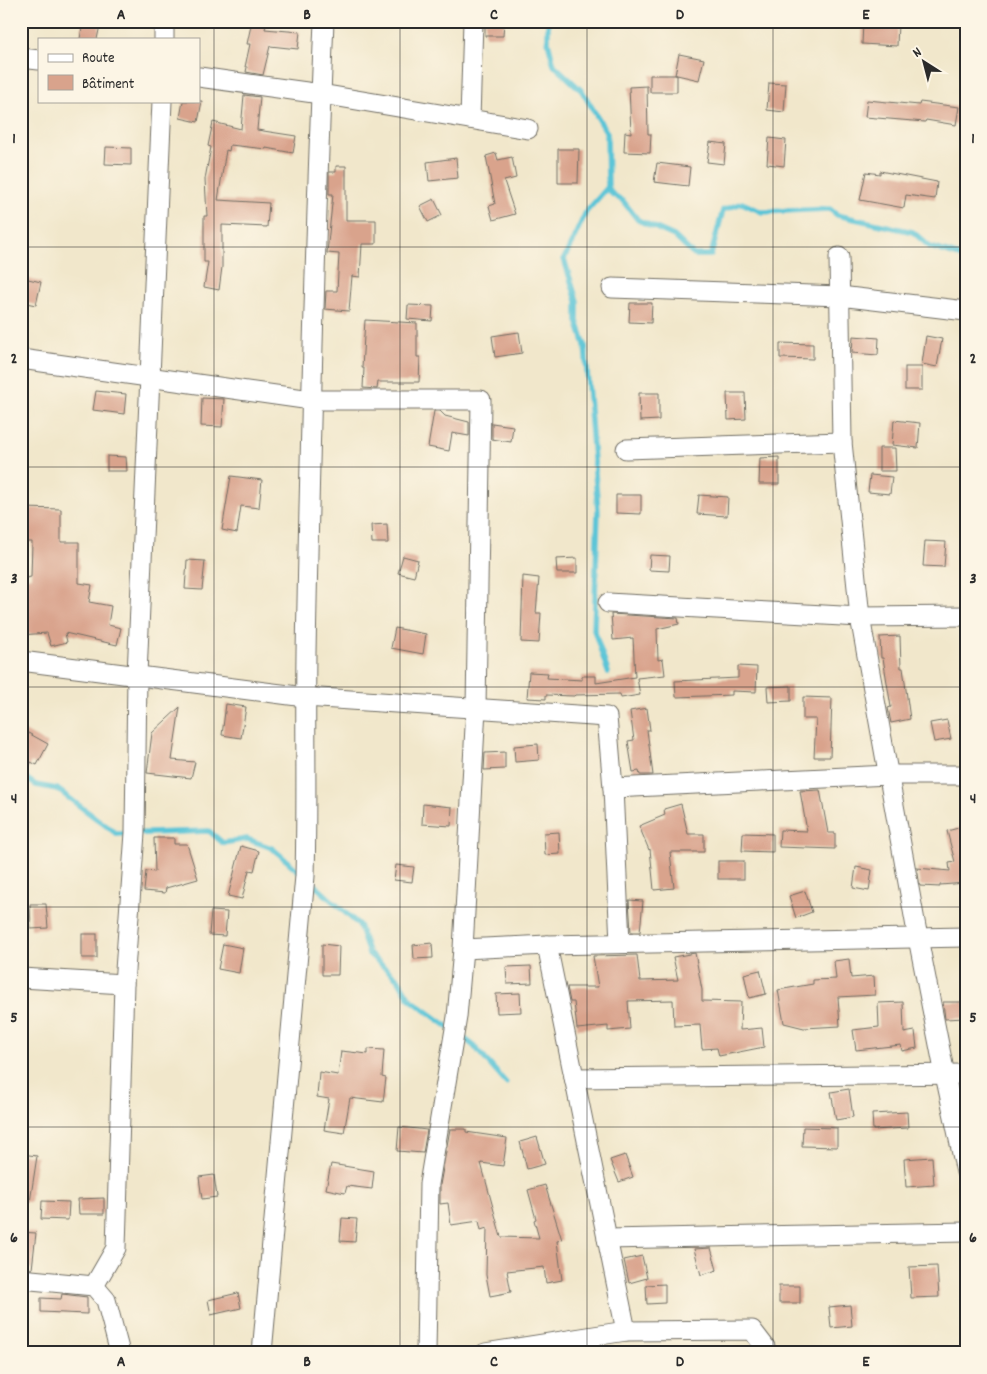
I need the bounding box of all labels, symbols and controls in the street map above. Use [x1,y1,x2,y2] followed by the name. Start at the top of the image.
[117,4,126,27] text: A
[303,4,311,27] text: B
[490,4,498,27] text: C
[676,4,685,27] text: D
[862,4,870,27] text: E
[38,38,200,102] legend
[900,38,950,88] north arrow
[909,43,926,63] text: N
[82,48,115,70] text: Route
[82,74,135,96] text: Bâtiment
[12,128,16,151] text: 1
[971,128,975,151] text: 1
[11,348,18,371] text: 2
[970,348,977,371] text: 2
[10,568,18,591] text: 3
[969,568,977,591] text: 3
[11,788,17,811] text: 4
[970,788,976,811] text: 4
[10,1007,18,1030] text: 5
[969,1007,977,1030] text: 5
[10,1227,18,1250] text: 6
[969,1227,977,1250] text: 6
[117,1351,126,1374] text: A
[303,1351,311,1374] text: B
[490,1351,498,1374] text: C
[676,1351,685,1374] text: D
[862,1351,870,1374] text: E

